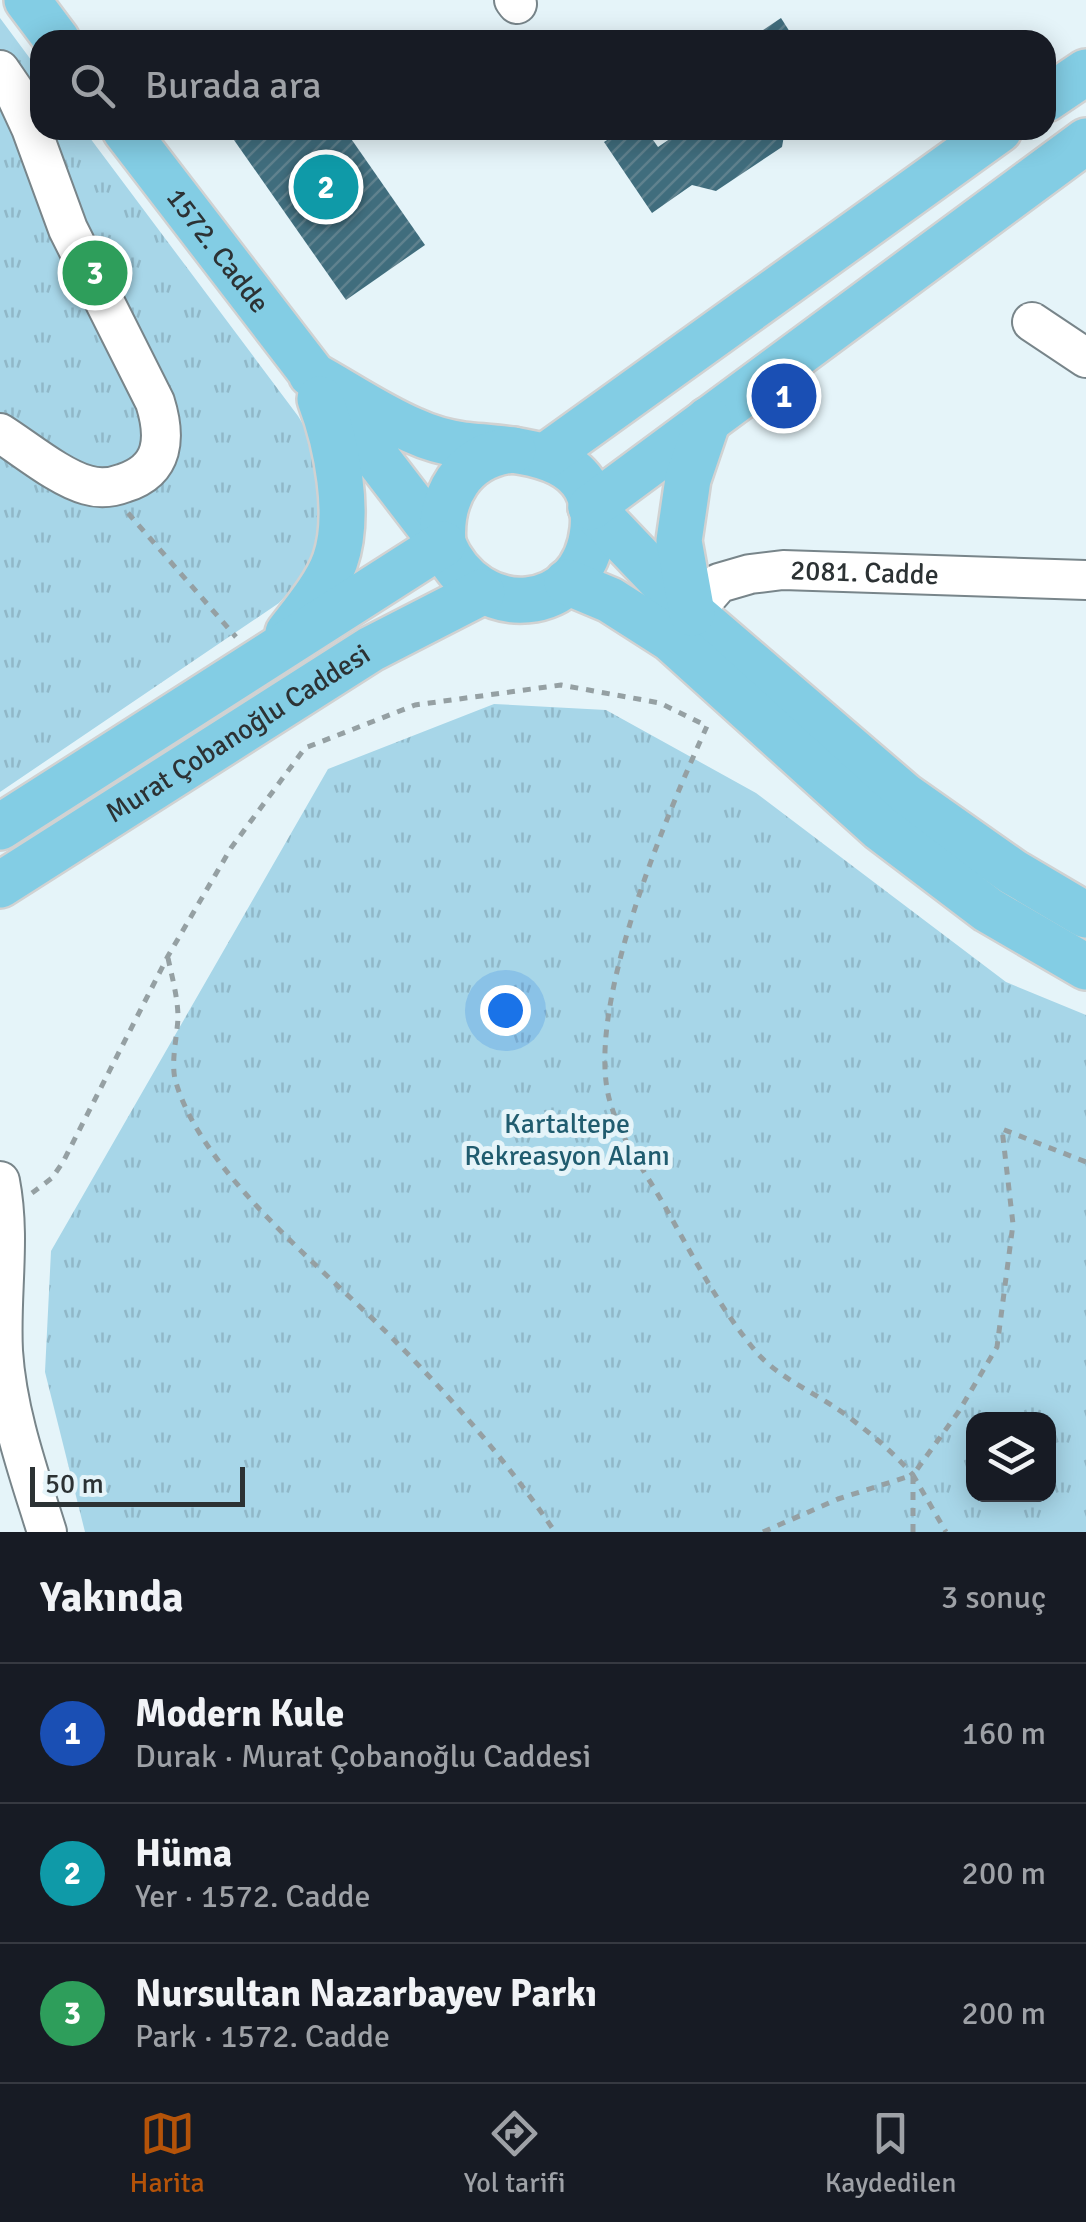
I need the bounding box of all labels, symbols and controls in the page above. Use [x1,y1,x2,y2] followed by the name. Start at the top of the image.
[30,30,1056,140] search box
[65,58,120,113] icon: search
[145,62,322,109] text: Burada ara
[294,150,358,224] pin: 2
[159,181,276,320] street label: 1572. Cadde
[62,236,128,310] pin: 3
[752,358,816,434] pin: 1
[790,553,939,592] street label: 2081. Cadde
[99,637,376,830] street label: Murat Çobanoğlu Caddesi
[480,985,531,1036] your location
[464,1107,670,1173] park label: Kartaltepe Rekreasyon Alanı
[966,1412,1056,1502] map controls
[966,1412,1056,1502] button: layers
[30,1462,245,1506] scale bar
[45,1467,104,1501] text: 50 m
[40,1572,184,1623] text: Yakında
[941,1578,1046,1617] text: 3 sonuç
[135,1690,344,1737] text: Modern Kule
[64,1714,81,1753] text: 1
[962,1714,1046,1753] text: 160 m
[135,1737,591,1776] text: Durak · Murat Çobanoğlu Caddesi
[135,1830,232,1877] text: Hüma
[64,1854,81,1893] text: 2
[962,1854,1046,1893] text: 200 m
[135,1877,371,1916] text: Yer · 1572. Cadde
[135,1970,597,2017] text: Nursultan Nazarbayev Parkı
[64,1994,81,2033] text: 3
[962,1994,1046,2033] text: 200 m
[135,2017,390,2056] text: Park · 1572. Cadde
[130,2106,205,2200] tab: Harita
[464,2106,566,2200] tab: Yol tarifi
[825,2106,956,2200] tab: Kaydedilen

